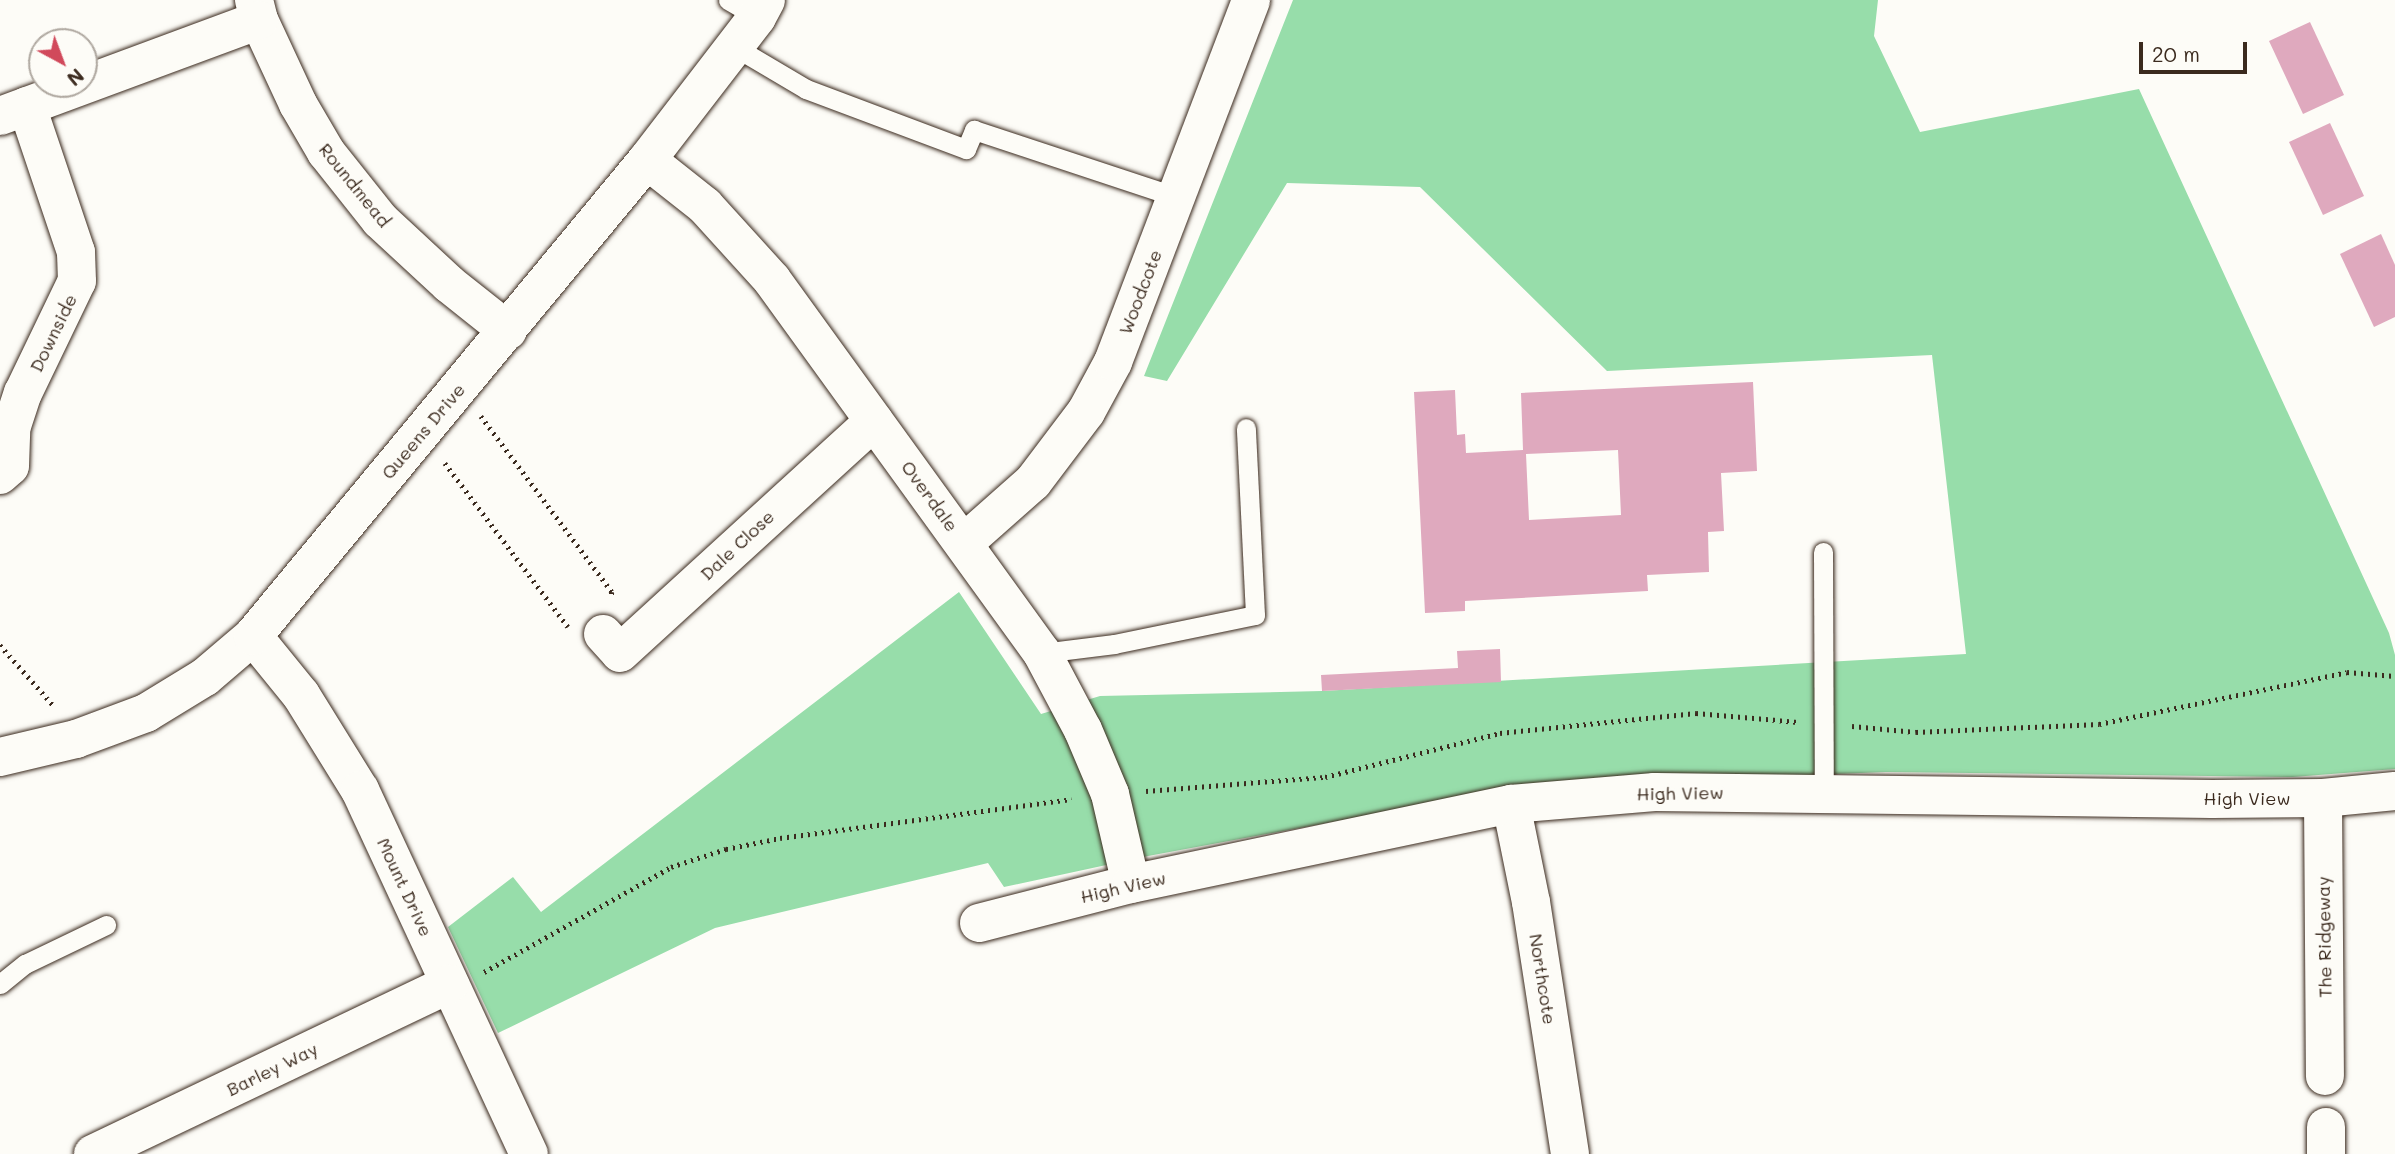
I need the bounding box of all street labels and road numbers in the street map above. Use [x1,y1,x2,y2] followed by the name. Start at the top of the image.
[315,139,395,231] street label: Roundmead
[1114,247,1166,337] street label: Woodcote
[25,291,81,375] street label: Downside
[377,379,469,483] street label: Queens Drive
[897,456,963,536] street label: Overdale
[696,505,778,585] street label: Dale Close
[1636,781,1724,805] street label: High View
[2204,787,2290,809] street label: High View
[373,834,437,940] street label: Mount Drive
[1078,867,1168,907] street label: High View
[2312,876,2336,998] street label: The Ridgeway
[1525,932,1561,1026] street label: Northcote
[223,1038,321,1100] street label: Barley Way

